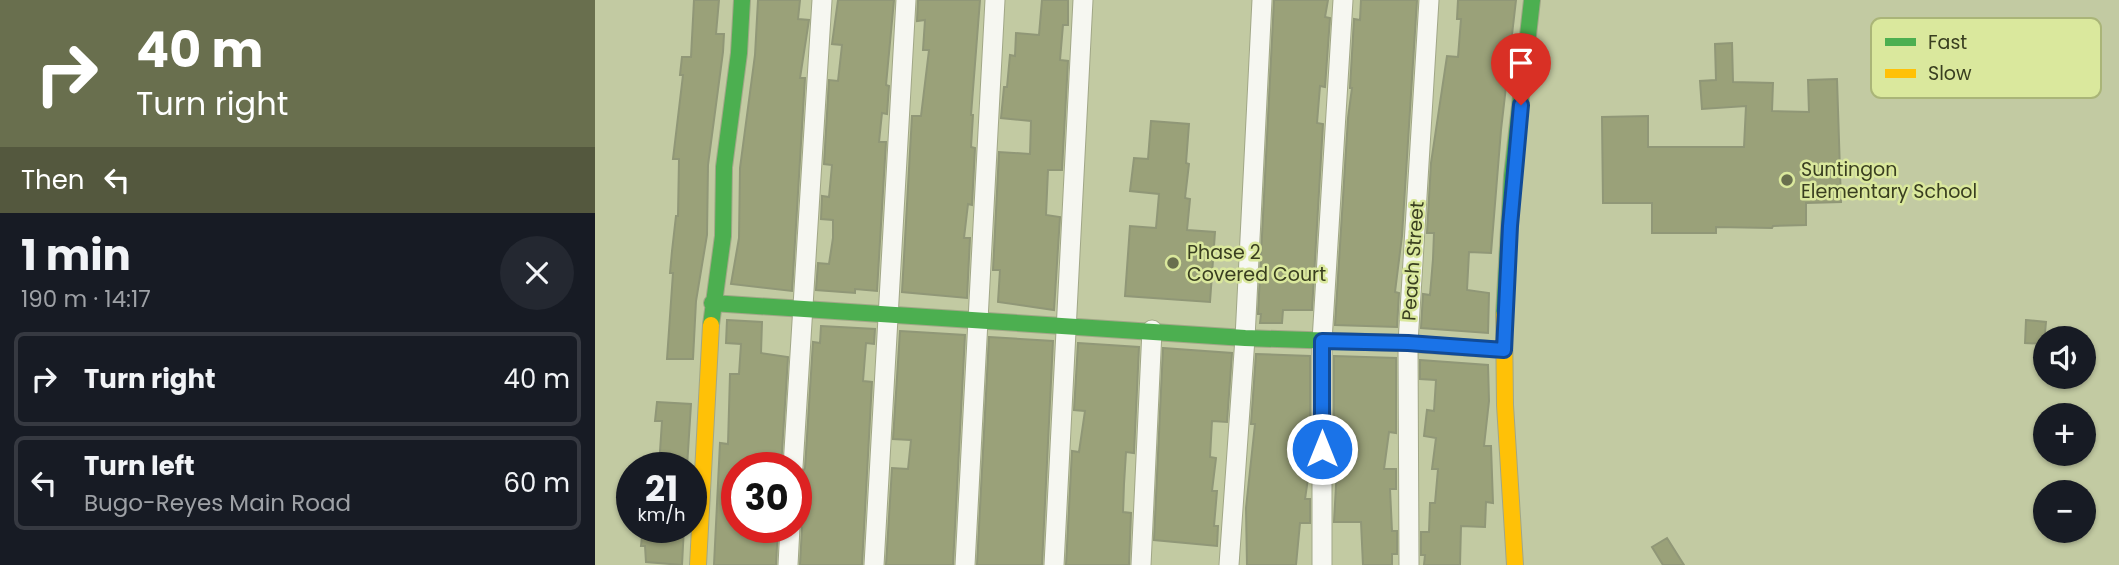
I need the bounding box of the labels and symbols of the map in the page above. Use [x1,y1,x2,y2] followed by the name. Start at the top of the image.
[1871,18,2101,98] legend
[1928,29,1967,56] text: Fast
[1491,33,1551,105] pin
[1928,60,1972,87] text: Slow
[1801,156,1977,205] place label: Suntingon Elementary School
[1779,172,1795,188] marker: Suntingon Elementary School
[1395,200,1431,322] street label: Peach Street
[1187,239,1326,288] place label: Phase 2 Covered Court
[1165,255,1181,271] marker: Phase 2 Covered Court
[1285,412,1359,486] position arrow
[721,452,812,543] speed limit sign: 30

